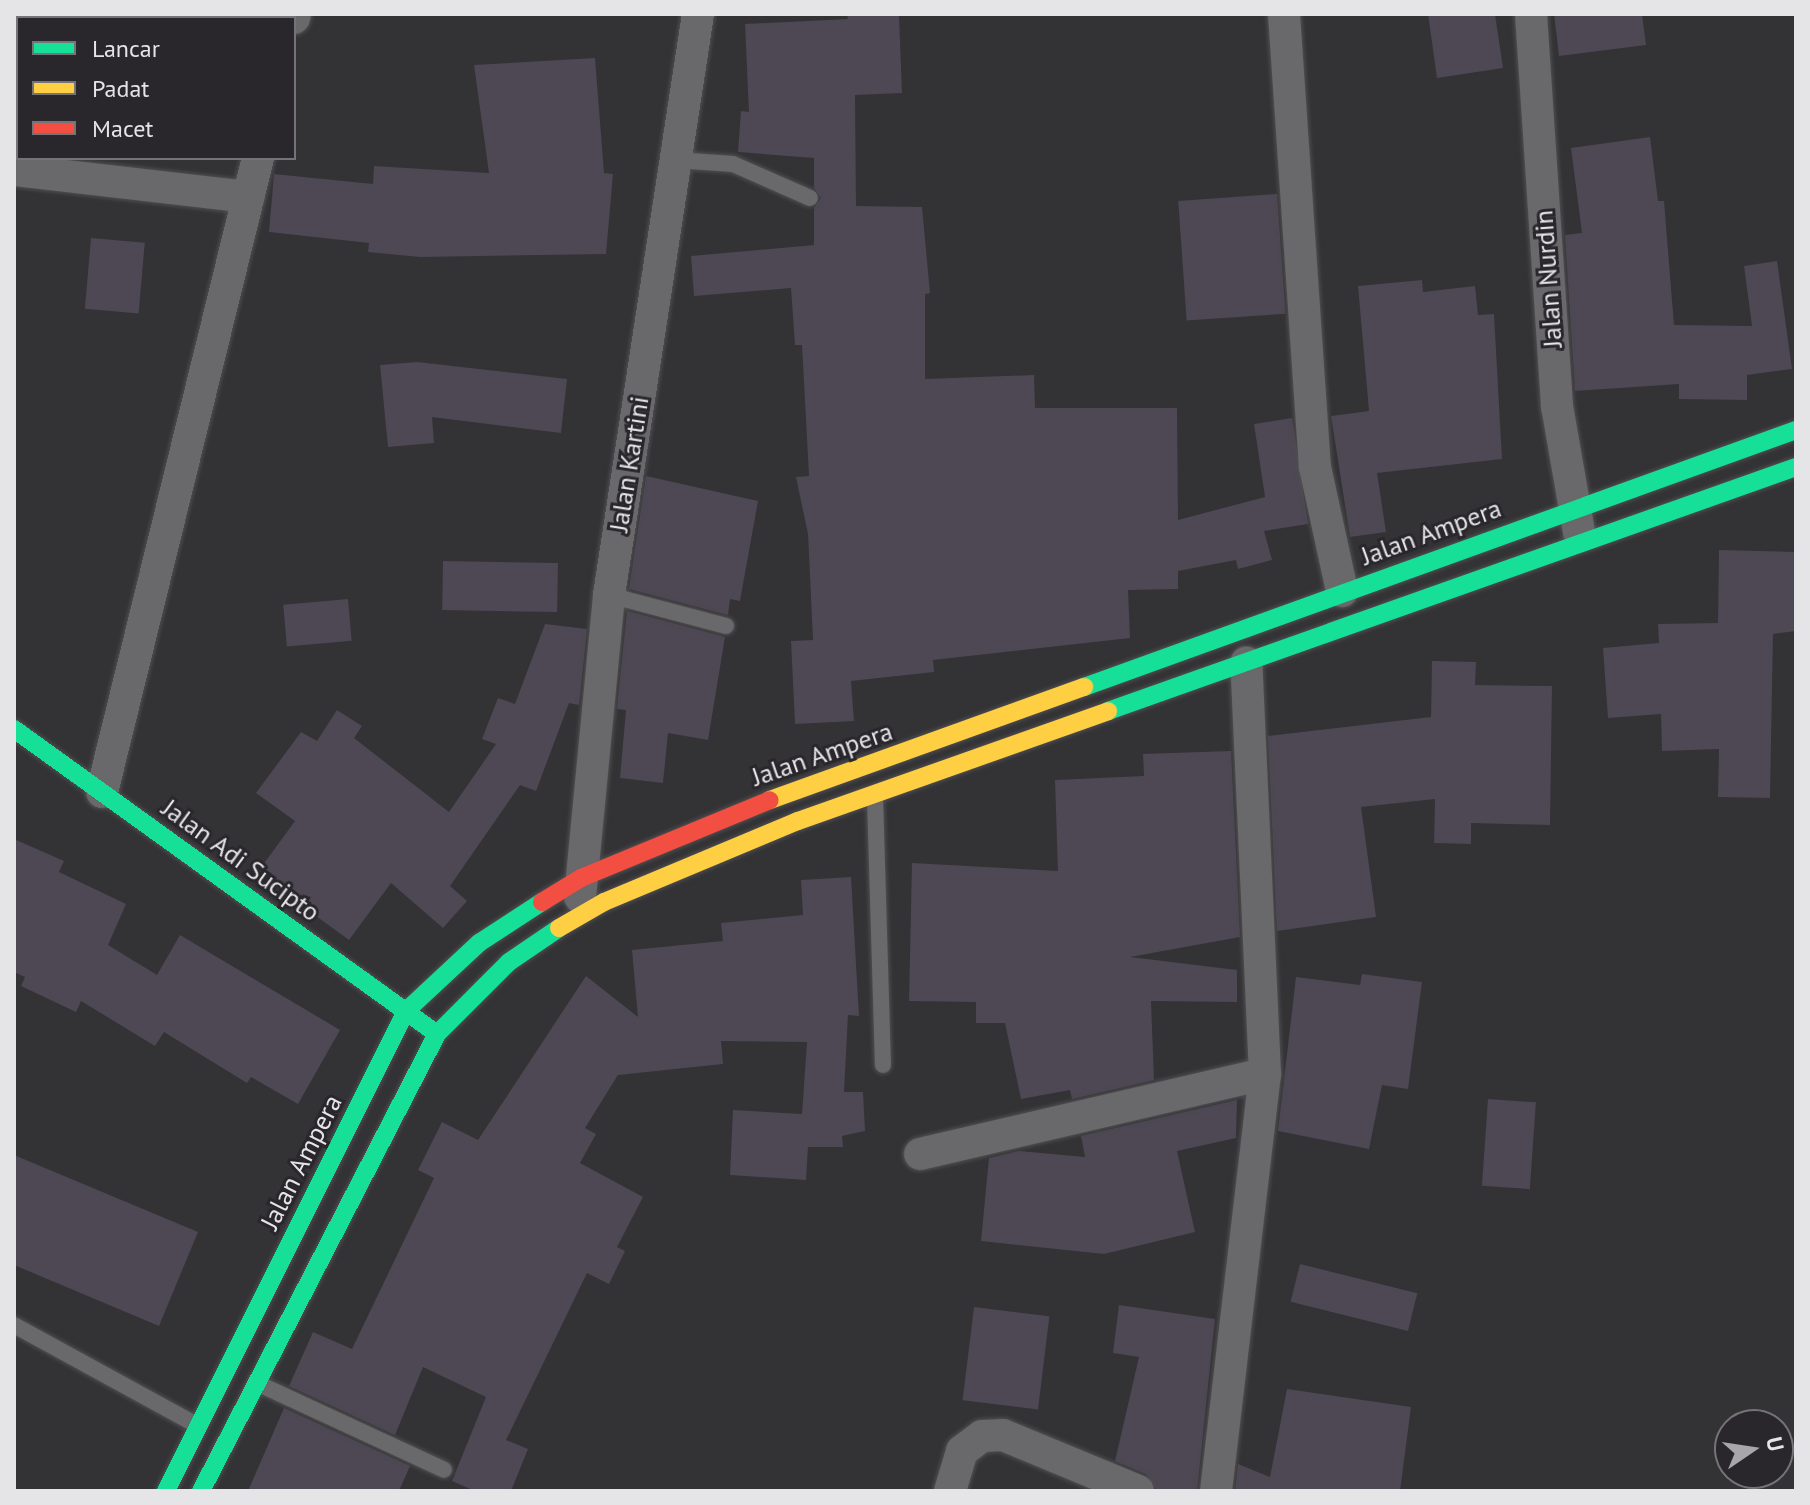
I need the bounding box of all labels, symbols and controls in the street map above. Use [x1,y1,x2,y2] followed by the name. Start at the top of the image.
[16,16,296,160] legend
[92,33,160,64] text: Lancar
[92,73,149,104] text: Padat
[92,113,154,144] text: Macet
[1528,209,1568,349] street label: Jalan Nurdin
[603,394,655,534] street label: Jalan Kartini
[1356,492,1506,572] street label: Jalan Ampera
[747,715,897,793] street label: Jalan Ampera
[156,792,326,928] street label: Jalan Adi Sucipto
[254,1089,348,1235] street label: Jalan Ampera
[1714,1409,1794,1489] north arrow
[1760,1434,1791,1454] text: U

